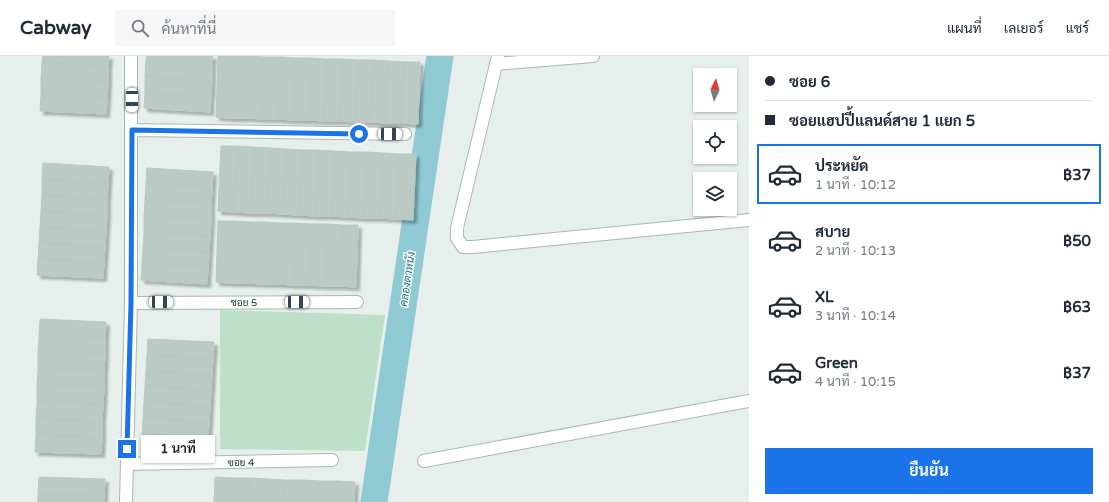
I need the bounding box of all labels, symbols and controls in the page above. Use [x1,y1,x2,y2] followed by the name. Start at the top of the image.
[115,10,395,46] search box
[20,17,91,39] text: Cabway
[129,17,151,39] icon: search
[161,20,216,38] text: ค้นหาที่นี่
[947,20,982,37] text: แผนที่
[1004,20,1044,37] text: เลเยอร์
[1066,20,1089,37] text: แชร์
[693,68,737,112] north arrow
[693,68,737,216] map controls
[789,73,830,91] text: ซอย 6
[126,88,138,112] car
[789,112,975,130] text: ซอยแฮปปี้แลนด์สาย 1 แยก 5
[693,120,737,164] button: locate
[350,125,368,143] route start
[378,128,402,140] car
[767,156,803,192] icon: car
[815,157,868,175] text: ประหยัด
[1063,166,1091,184] text: ฿37
[693,172,737,216] button: layers
[815,177,896,193] text: 1 นาที · 10:12
[767,222,803,258] icon: car
[815,223,850,241] text: สบาย
[1063,232,1091,250] text: ฿50
[815,243,896,259] text: 2 นาที · 10:13
[396,251,418,307] water label: คลองตาหนัง
[767,288,803,324] icon: car
[815,288,834,306] text: XL
[149,296,173,308] car
[285,296,309,308] car
[231,297,257,309] street label: ซอย 5
[1063,298,1091,316] text: ฿63
[815,308,896,324] text: 3 นาที · 10:14
[767,354,803,390] icon: car
[815,354,858,372] text: Green
[1063,364,1091,382] text: ฿37
[815,374,896,390] text: 4 นาที · 10:15
[141,435,215,463] callout: 1 นาที
[118,440,136,458] route end
[160,441,196,457] text: 1 นาที
[765,448,1093,494] button: ยืนยัน
[228,457,254,469] street label: ซอย 4

